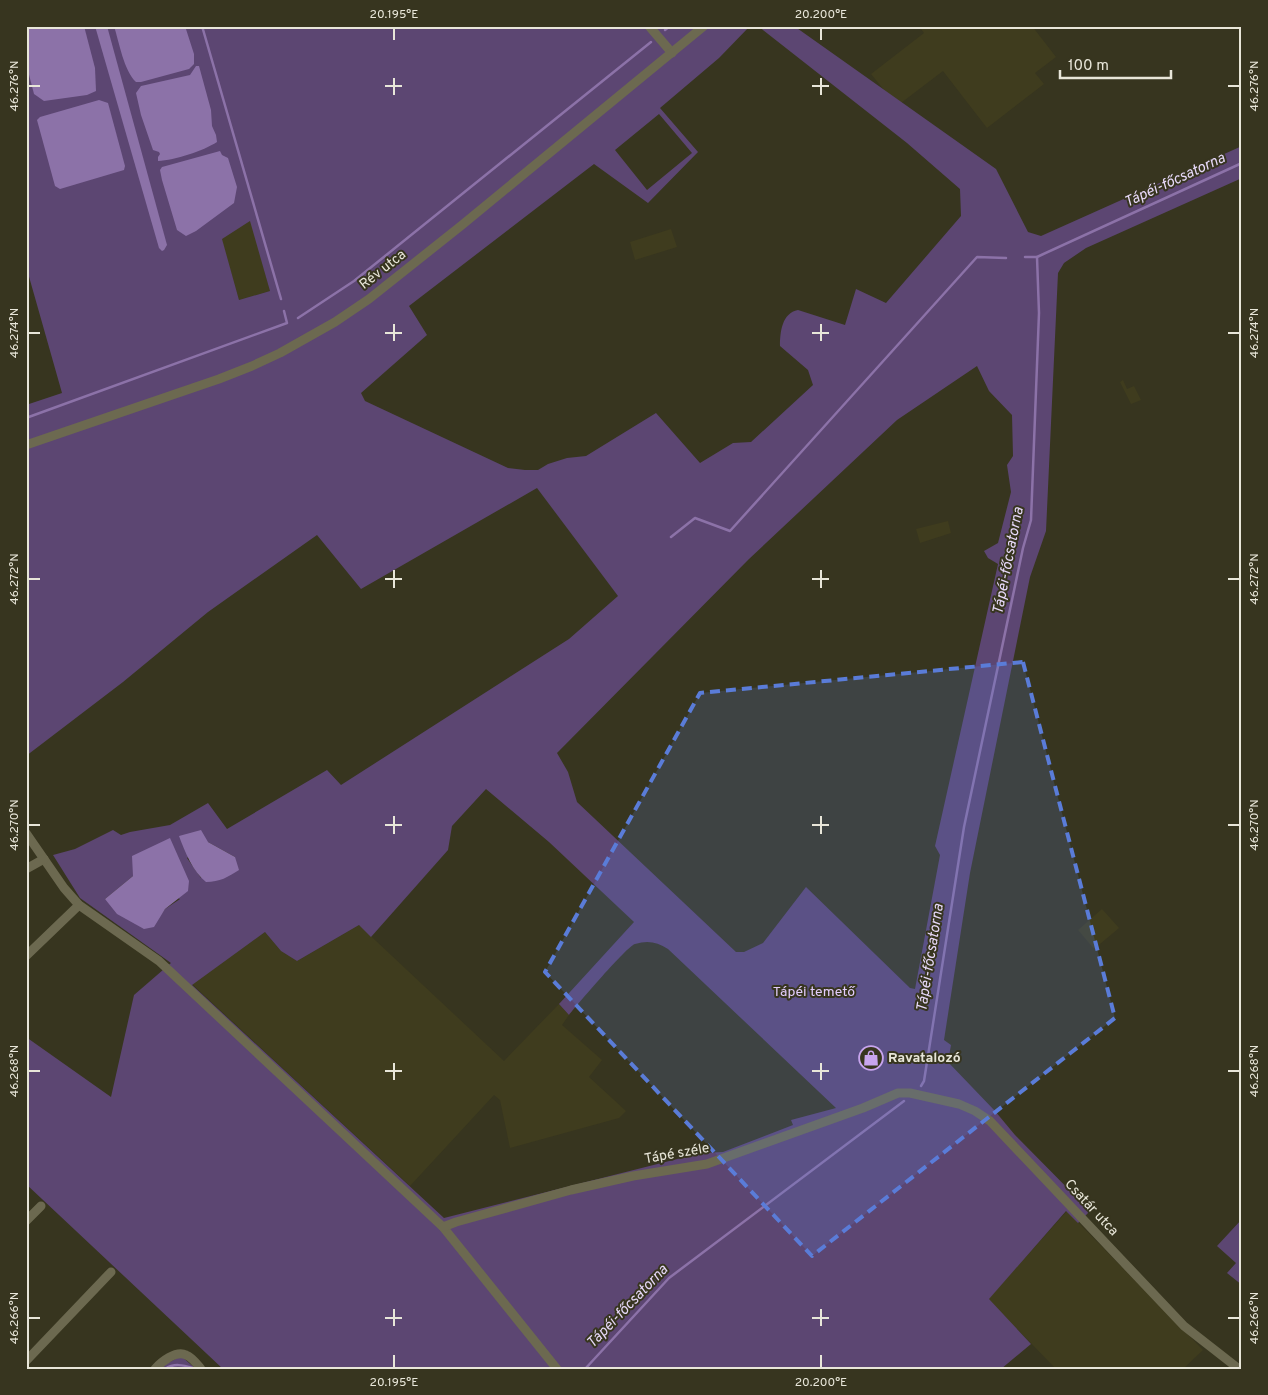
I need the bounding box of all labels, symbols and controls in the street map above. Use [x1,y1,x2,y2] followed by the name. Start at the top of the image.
[370,7,418,23] text: 20.195°E
[795,7,847,23] text: 20.200°E
[1060,48,1172,80] scale bar
[1068,57,1109,76] text: 100 m
[7,61,23,111] text: 46.276°N
[1247,61,1263,111] text: 46.276°N
[1121,149,1229,213] water label: Tápéi-főcsatorna
[356,247,410,293] street label: Rév utca
[7,308,23,358] text: 46.274°N
[1247,308,1263,358] text: 46.274°N
[989,505,1029,616] water label: Tápéi-főcsatorna
[7,553,23,605] text: 46.272°N
[1247,553,1263,605] text: 46.272°N
[7,799,23,851] text: 46.270°N
[1247,799,1263,851] text: 46.270°N
[913,902,949,1013] water label: Tápéi-főcsatorna
[773,984,856,1001] park label: Tápéi temető
[7,1045,23,1097] text: 46.268°N
[858,1045,884,1071] shop icon: Ravatalozó
[1247,1045,1263,1097] text: 46.268°N
[888,1050,961,1067] place label: Ravatalozó
[643,1140,711,1168] street label: Tápé széle
[1061,1176,1121,1240] street label: Csatár utca
[583,1261,673,1353] water label: Tápéi-főcsatorna
[7,1292,23,1344] text: 46.266°N
[1247,1292,1263,1344] text: 46.266°N
[370,1375,418,1391] text: 20.195°E
[795,1375,847,1391] text: 20.200°E

